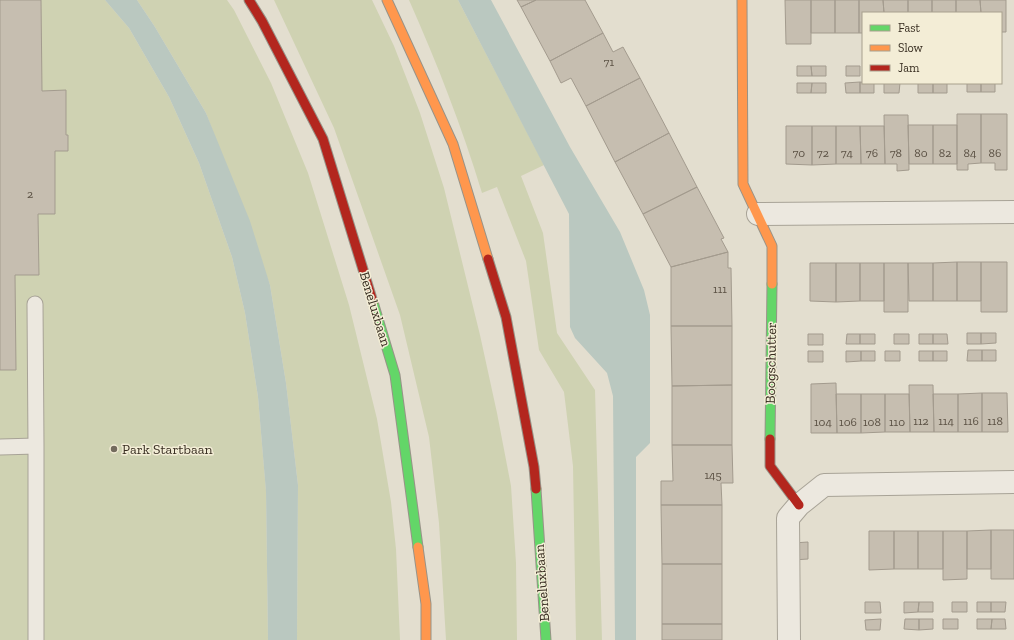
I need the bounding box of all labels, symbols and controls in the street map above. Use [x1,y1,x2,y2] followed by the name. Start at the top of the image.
[862,12,1002,84] legend
[898,21,921,35] text: Fast
[898,41,924,55] text: Slow
[604,55,615,69] house number: 71
[898,61,920,75] text: Jam
[793,146,805,160] house number: 70
[817,146,829,160] house number: 72
[841,146,853,160] house number: 74
[866,146,878,160] house number: 76
[890,146,902,160] house number: 78
[914,146,928,160] house number: 80
[939,146,951,160] house number: 82
[964,146,977,160] house number: 84
[989,146,1001,160] house number: 86
[27,187,33,201] house number: 2
[356,269,394,349] street label: Beneluxbaan
[713,282,727,296] house number: 111
[762,322,780,404] street label: Boogschutter
[913,414,929,428] house number: 112
[938,414,954,428] house number: 114
[963,414,979,428] house number: 116
[987,414,1003,428] house number: 118
[814,415,833,429] house number: 104
[839,415,857,429] house number: 106
[863,415,881,429] house number: 108
[889,415,905,429] house number: 110
[122,441,212,458] place label: Park Startbaan
[109,444,119,454] marker: Park Startbaan
[704,468,722,482] house number: 145
[531,544,553,622] street label: Beneluxbaan

